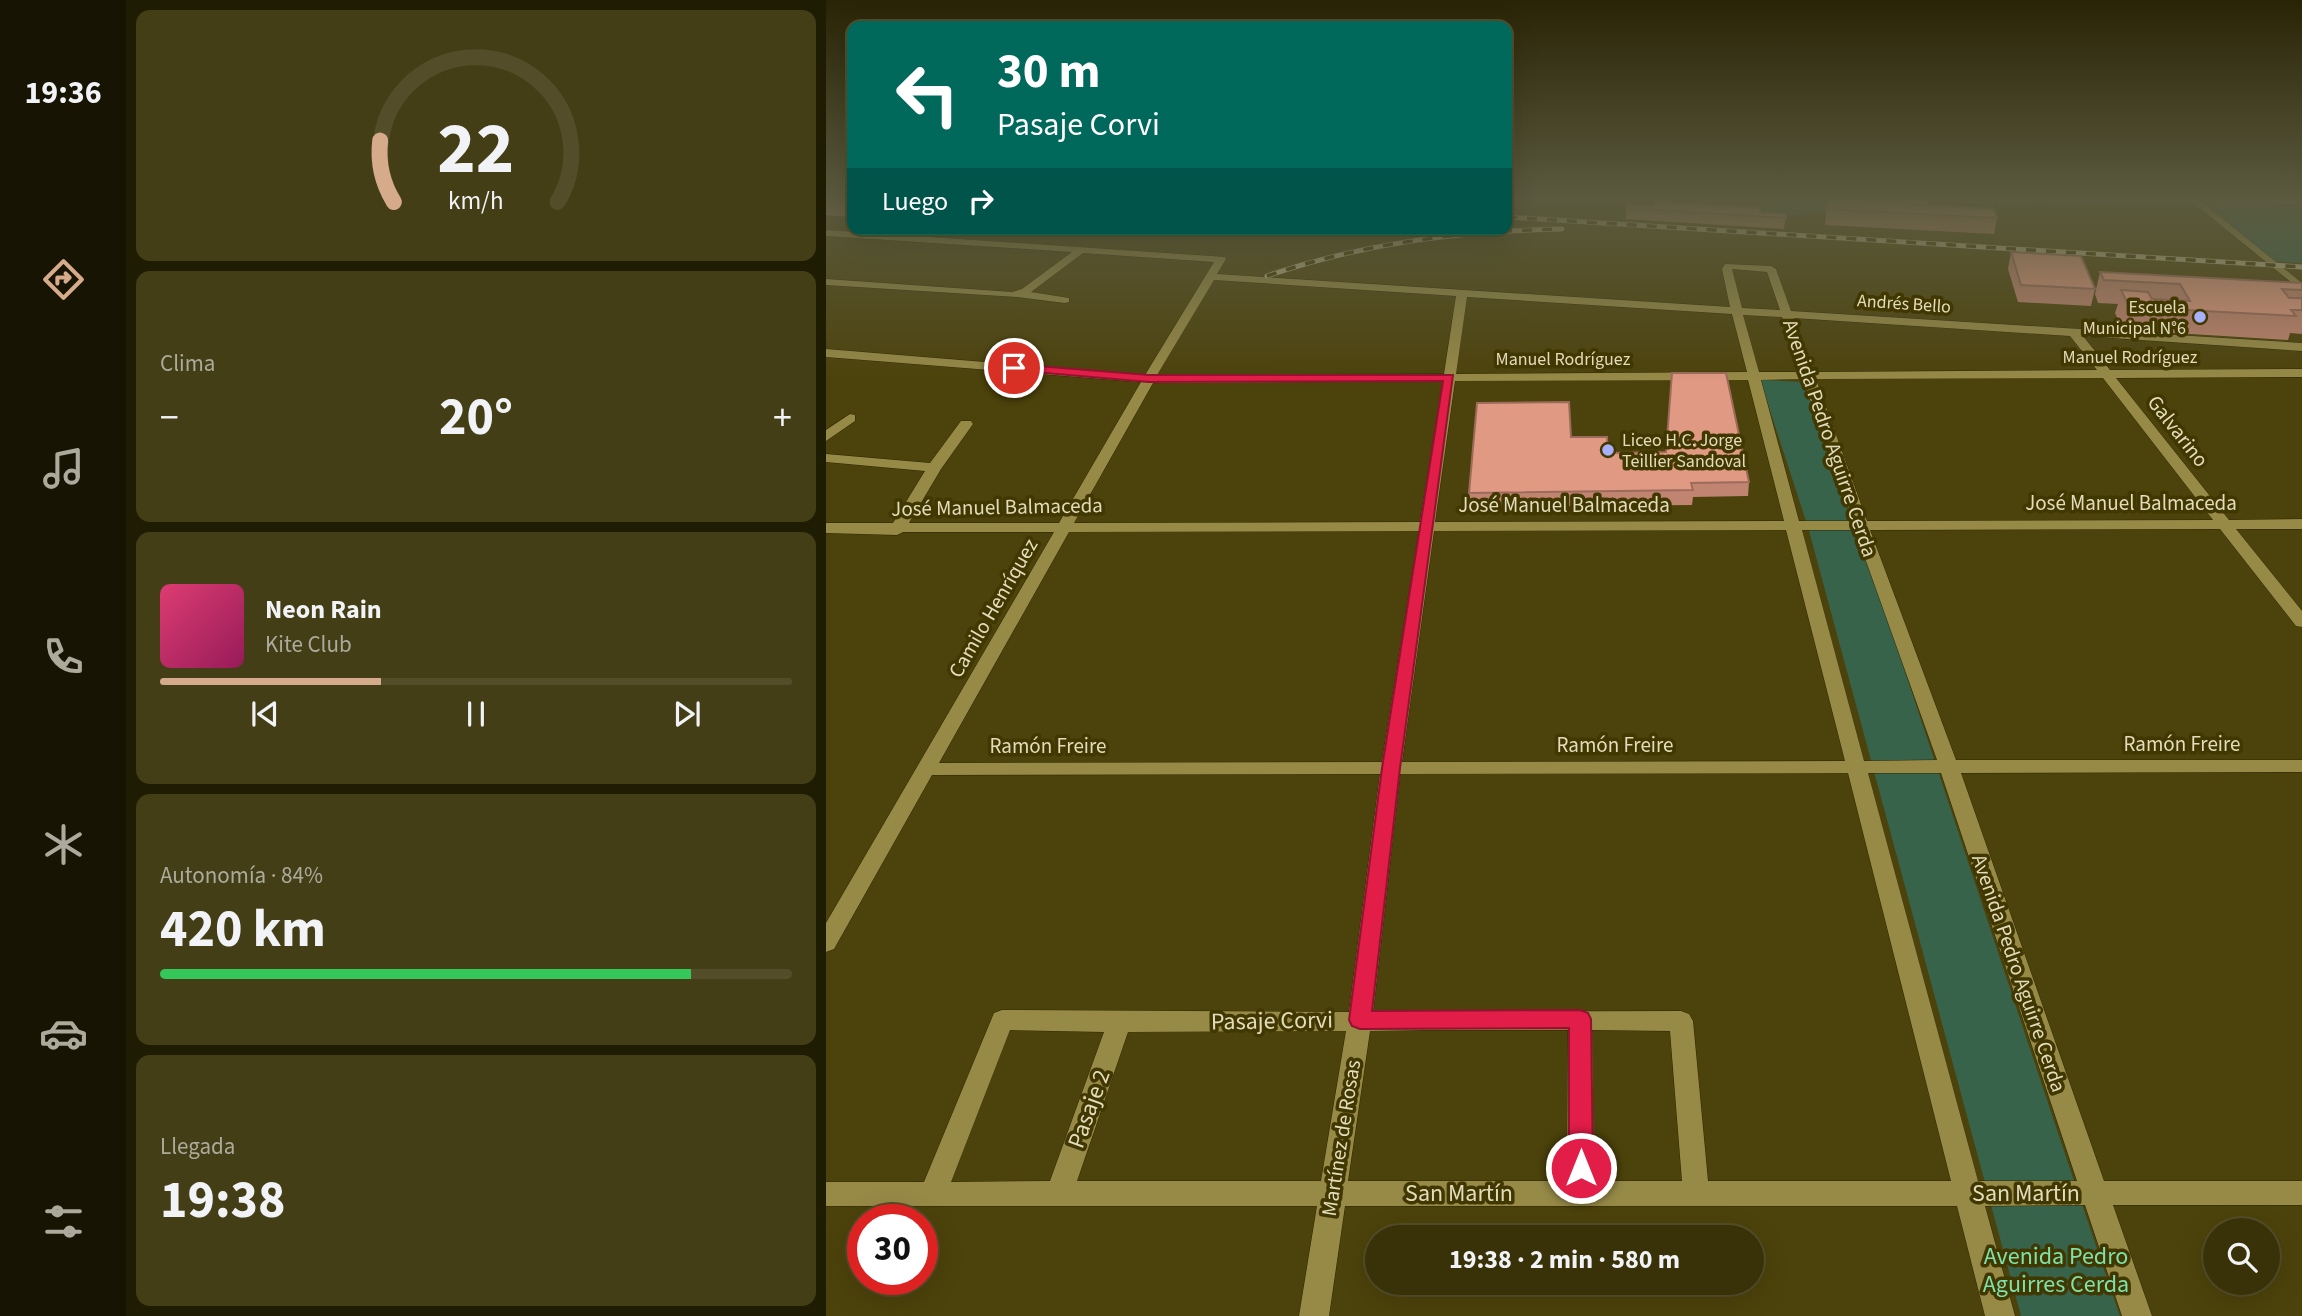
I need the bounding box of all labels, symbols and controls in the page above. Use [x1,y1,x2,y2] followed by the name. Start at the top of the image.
[997,37,1101,107] text: 30 m
[882,49,973,140] icon: left
[24,70,102,116] text: 19:36
[438,97,514,201] text: 22
[997,102,1160,148] text: Pasaje Corvi
[448,182,504,218] text: km/h
[962,182,1000,220] icon: right
[882,183,948,220] text: Luego
[39,255,88,304] icon: directions
[1856,288,1952,320] street label: Andrés Bello
[2083,295,2186,341] place label: Escuela Municipal N°6
[2192,309,2208,325] marker: Escuela Municipal N°6
[1775,315,1885,561] street label: Avenida Pedro Aguirre Cerda
[984,338,1044,398] pin
[2063,345,2198,370] street label: Manuel Rodríguez
[160,347,215,380] text: Clima
[1496,347,1631,372] street label: Manuel Rodríguez
[995,349,1033,387] icon: arrive
[439,381,513,455] text: 20°
[2140,389,2216,473] street label: Galvarino
[160,391,179,445] text: −
[773,391,792,445] text: +
[1622,428,1746,474] place label: Liceo H.C. Jorge Teillier Sandoval
[1600,442,1616,458] marker: Liceo H.C. Jorge Teillier Sandoval
[39,444,88,493] icon: music
[2025,488,2237,518] street label: José Manuel Balmaceda
[891,490,1103,524] street label: José Manuel Balmaceda
[1458,490,1670,520] street label: José Manuel Balmaceda
[941,533,1045,683] street label: Camilo Henríquez
[265,591,382,628] text: Neon Rain
[265,628,352,661] text: Kite Club
[39,632,88,681] icon: phone
[246,695,284,733] icon: previous
[457,695,495,733] icon: pause
[668,695,706,733] icon: next
[2123,729,2241,759] street label: Ramón Freire
[1556,730,1674,760] street label: Ramón Freire
[989,731,1107,761] street label: Ramón Freire
[39,820,88,869] icon: climate
[1964,850,2074,1096] street label: Avenida Pedro Aguirre Cerda
[160,859,323,892] text: Autonomía · 84%
[160,893,326,967] text: 420 km
[1211,1002,1333,1040] street label: Pasaje Corvi
[39,1009,88,1058] icon: car
[1314,1057,1368,1218] street label: Martínez de Rosas
[1059,1065,1119,1153] street label: Pasaje 2
[160,1130,235,1163] text: Llegada
[1544,1131,1618,1205] position arrow
[160,1164,285,1238] text: 19:38
[1405,1176,1513,1211] street label: San Martín
[1972,1176,2080,1211] street label: San Martín
[39,1197,88,1246] icon: filters
[847,1204,938,1295] speed limit sign: 30
[2203,1218,2280,1295] map controls
[2203,1218,2280,1295] button: search
[1983,1239,2129,1302] park label: Avenida Pedro Aguirres Cerda
[1449,1241,1680,1278] text: 19:38 · 2 min · 580 m

